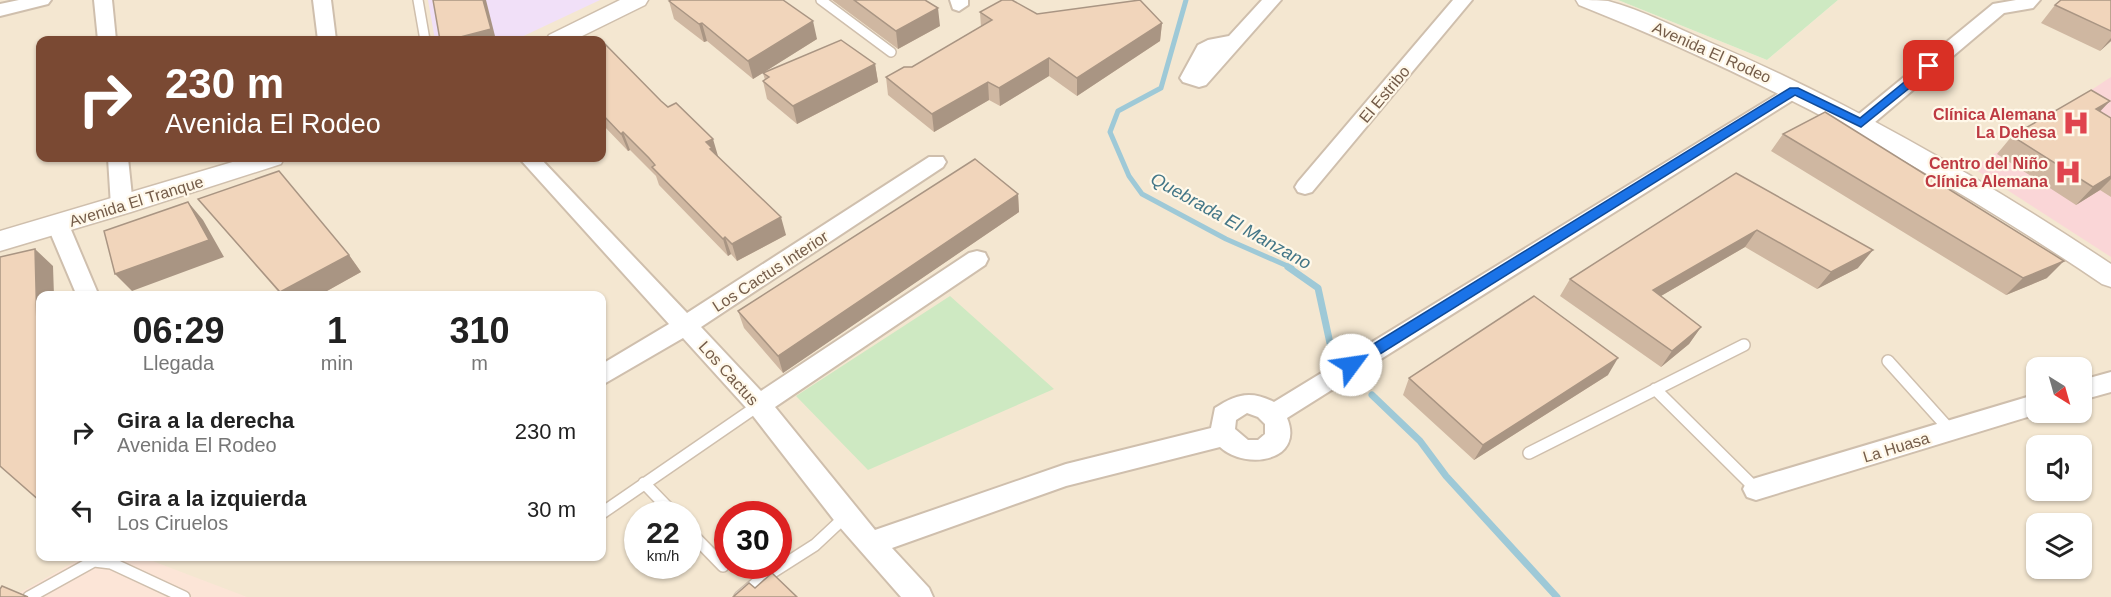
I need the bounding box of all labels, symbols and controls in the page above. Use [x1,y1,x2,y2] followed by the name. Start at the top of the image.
[1650,19,1774,86] street label: Avenida El Rodeo
[1903,40,1954,91] pin
[1912,49,1945,82] icon: arrive
[66,60,144,138] icon: right
[165,60,284,107] text: 230 m
[1356,63,1413,126] street label: El Estribo
[1933,106,2056,141] place label: Clínica Alemana La Dehesa
[2061,108,2091,138] hospital icon: Clínica Alemana La Dehesa
[165,109,381,139] text: Avenida El Rodeo
[1925,155,2048,190] place label: Centro del Niño Clínica Alemana
[2053,157,2083,187] hospital icon: Centro del Niño Clínica Alemana
[1147,169,1315,273] water label: Quebrada El Manzano
[67,173,205,230] street label: Avenida El Tranque
[709,227,832,315] street label: Los Cactus Interior
[132,310,224,351] text: 06:29
[327,310,347,351] text: 1
[449,310,510,351] text: 310
[1319,333,1383,397] position arrow
[696,338,762,409] street label: Los Cactus
[143,352,214,374] text: Llegada
[321,352,353,374] text: min
[471,352,488,374] text: m
[2026,357,2092,423] north arrow
[2026,357,2092,579] map controls
[117,408,294,433] text: Gira a la derecha
[66,416,99,449] icon: right
[515,419,576,444] text: 230 m
[1861,429,1931,466] street label: La Huasa
[117,434,277,456] text: Avenida El Rodeo
[2026,435,2092,501] button: sound
[117,486,307,511] text: Gira a la izquierda
[66,494,99,527] icon: left
[527,497,576,522] text: 30 m
[714,501,792,579] speed limit sign: 30
[117,512,228,534] text: Los Ciruelos
[2026,513,2092,579] button: layers
[646,516,680,549] text: 22
[647,547,679,564] text: km/h

